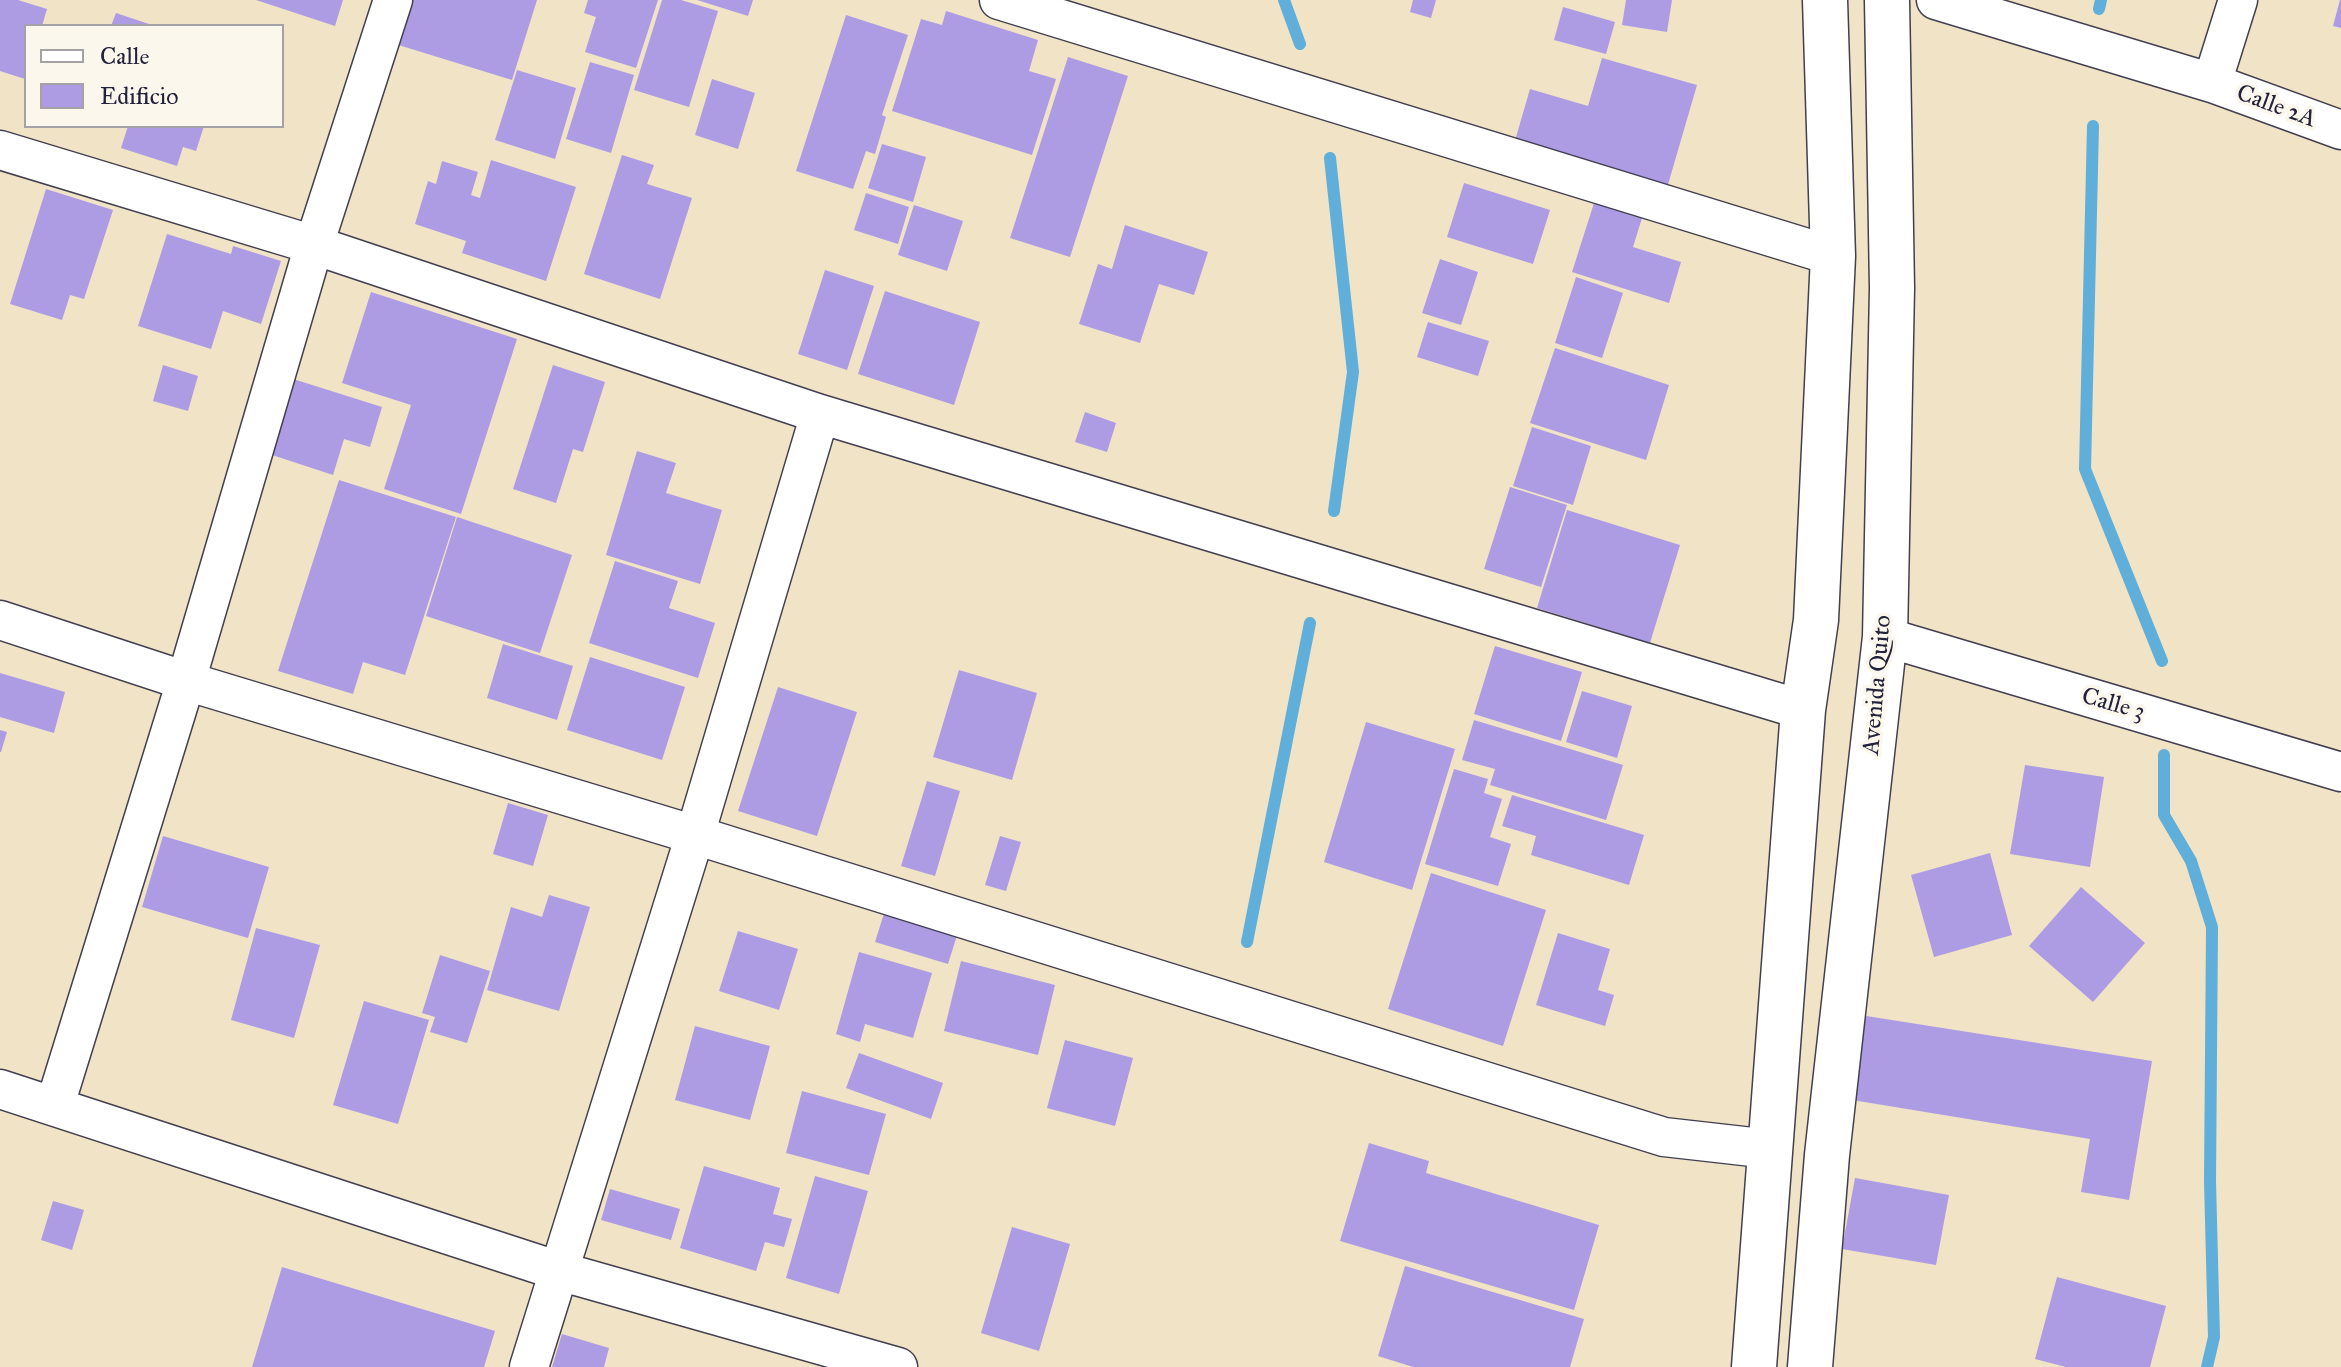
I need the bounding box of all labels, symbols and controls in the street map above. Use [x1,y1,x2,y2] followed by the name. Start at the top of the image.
[24,24,284,128] legend
[100,41,149,71] text: Calle
[2232,79,2320,135] street label: Calle 2A
[100,81,179,111] text: Edificio
[1858,614,1898,756] street label: Avenida Quito
[2078,682,2148,728] street label: Calle 3

